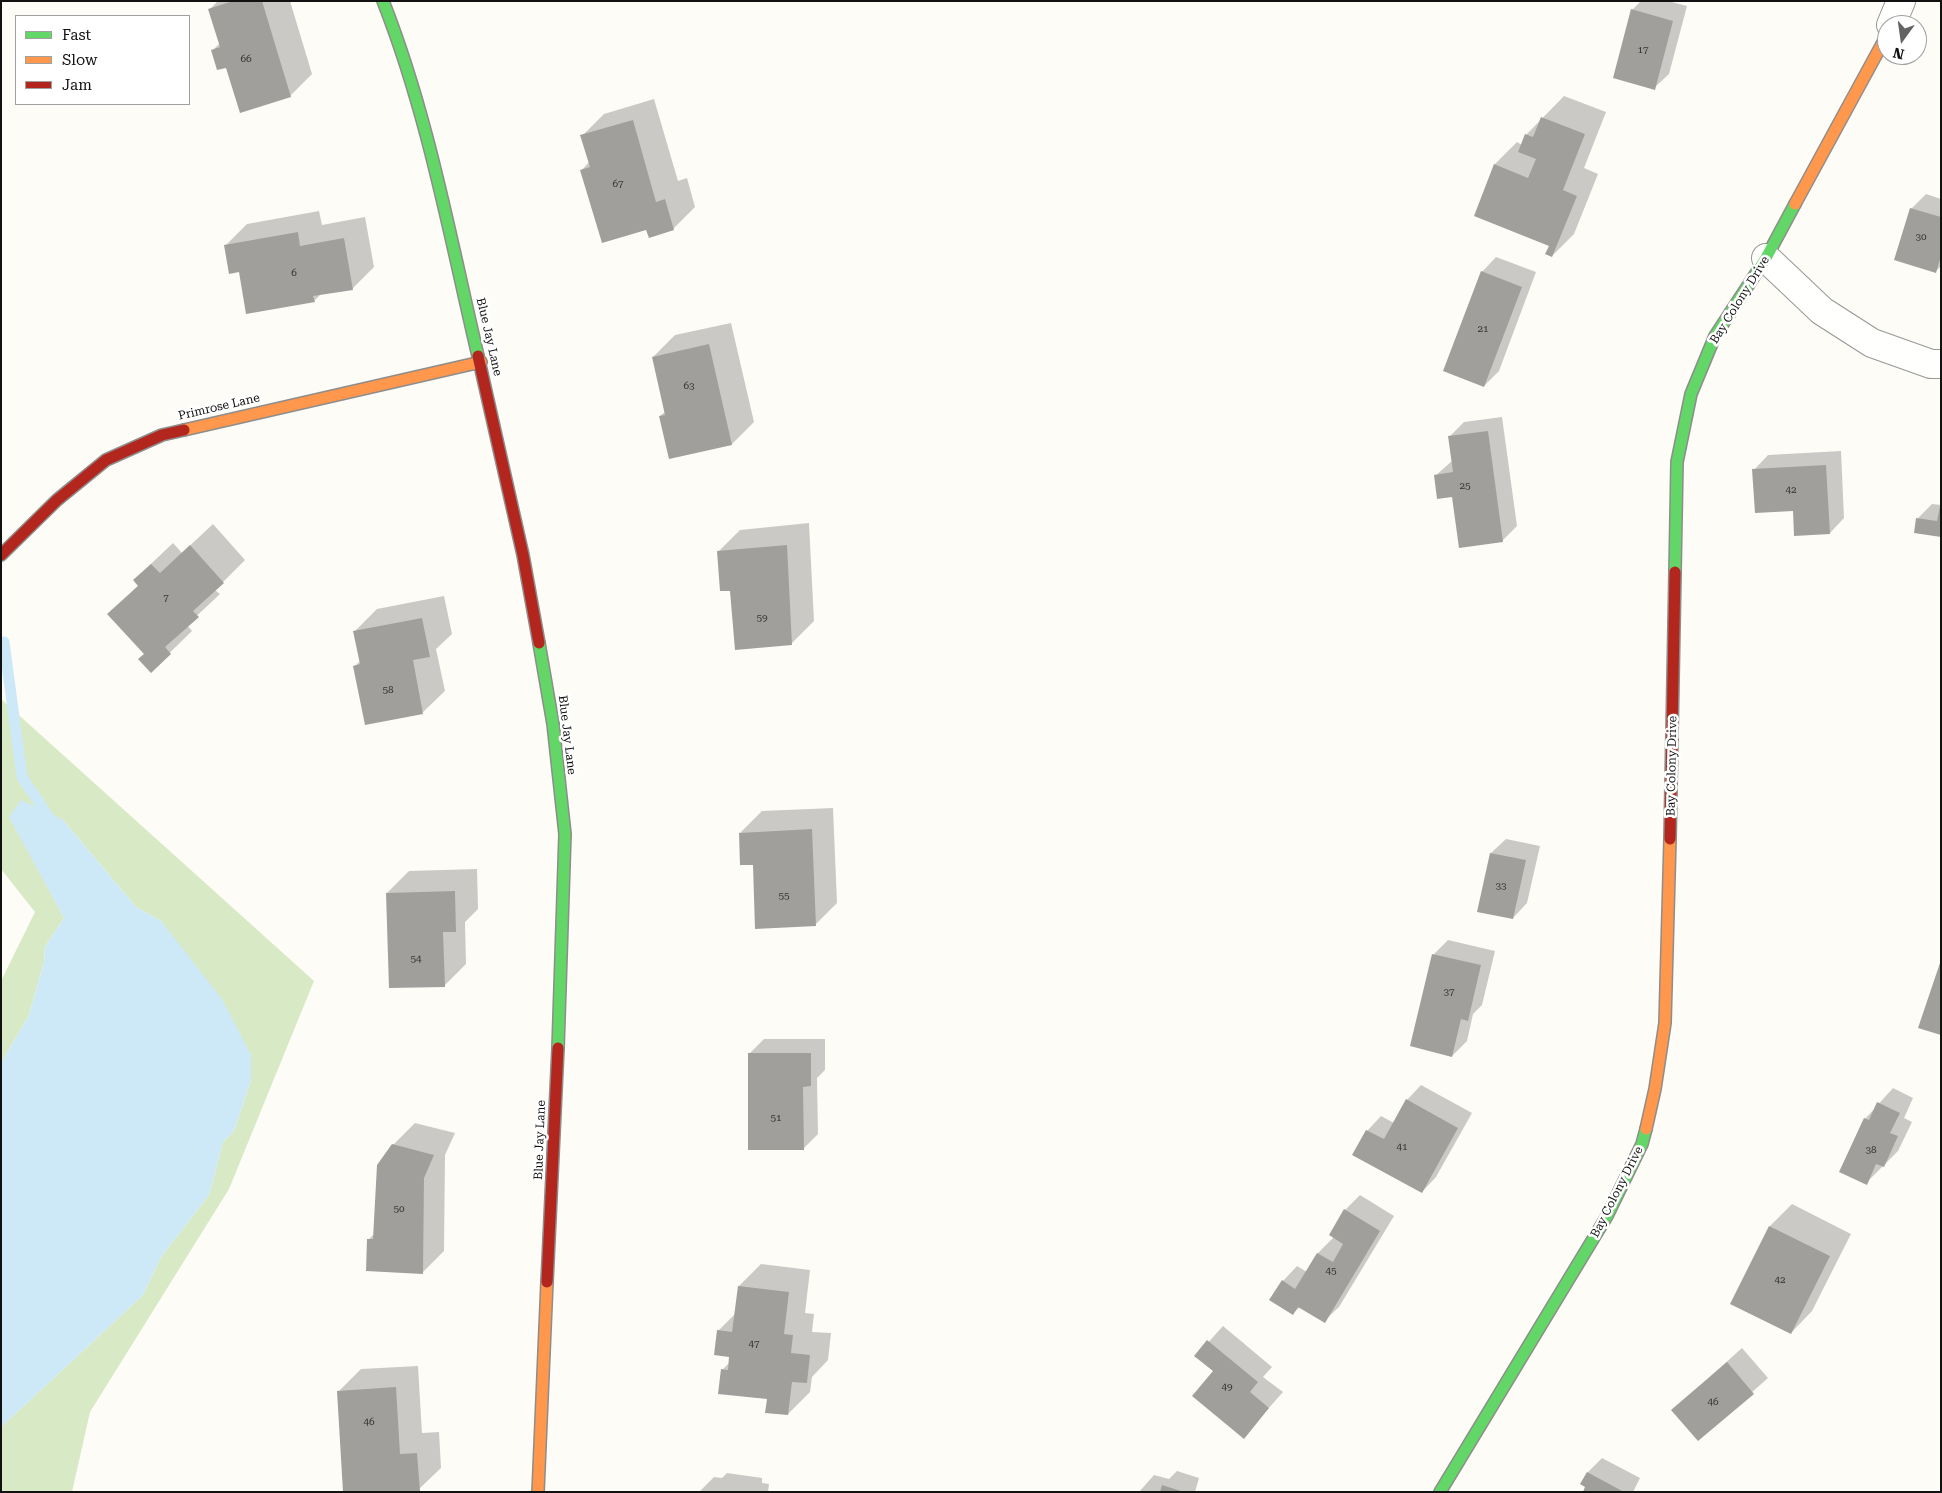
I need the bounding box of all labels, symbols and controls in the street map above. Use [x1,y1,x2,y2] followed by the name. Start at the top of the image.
[15,15,190,105] legend
[1877,15,1927,65] north arrow
[62,26,91,44] text: Fast
[1637,44,1649,56] house number: 17
[1891,45,1906,63] text: N
[62,51,97,69] text: Slow
[240,53,252,65] house number: 66
[62,76,92,94] text: Jam
[612,178,624,190] house number: 67
[1915,231,1927,243] house number: 30
[1707,254,1773,346] street label: Bay Colony Drive
[291,267,297,279] house number: 6
[473,296,505,378] street label: Blue Jay Lane
[1477,323,1489,335] house number: 21
[683,380,695,392] house number: 63
[177,391,261,423] street label: Primrose Lane
[1459,480,1471,492] house number: 25
[1785,484,1797,496] house number: 42
[163,592,169,604] house number: 7
[756,612,768,624] house number: 59
[382,684,394,696] house number: 58
[555,694,579,776] street label: Blue Jay Lane
[1664,716,1680,816] street label: Bay Colony Drive
[1495,880,1507,892] house number: 33
[778,890,790,902] house number: 55
[410,953,422,965] house number: 54
[1443,986,1455,998] house number: 37
[531,1100,549,1180] street label: Blue Jay Lane
[770,1112,782,1124] house number: 51
[1396,1141,1408,1153] house number: 41
[1588,1144,1646,1240] street label: Bay Colony Drive
[1865,1144,1877,1156] house number: 38
[393,1203,405,1215] house number: 50
[1325,1265,1337,1277] house number: 45
[1774,1274,1786,1286] house number: 42
[748,1338,760,1350] house number: 47
[1221,1381,1233,1393] house number: 49
[1707,1396,1719,1408] house number: 46
[363,1416,375,1428] house number: 46

